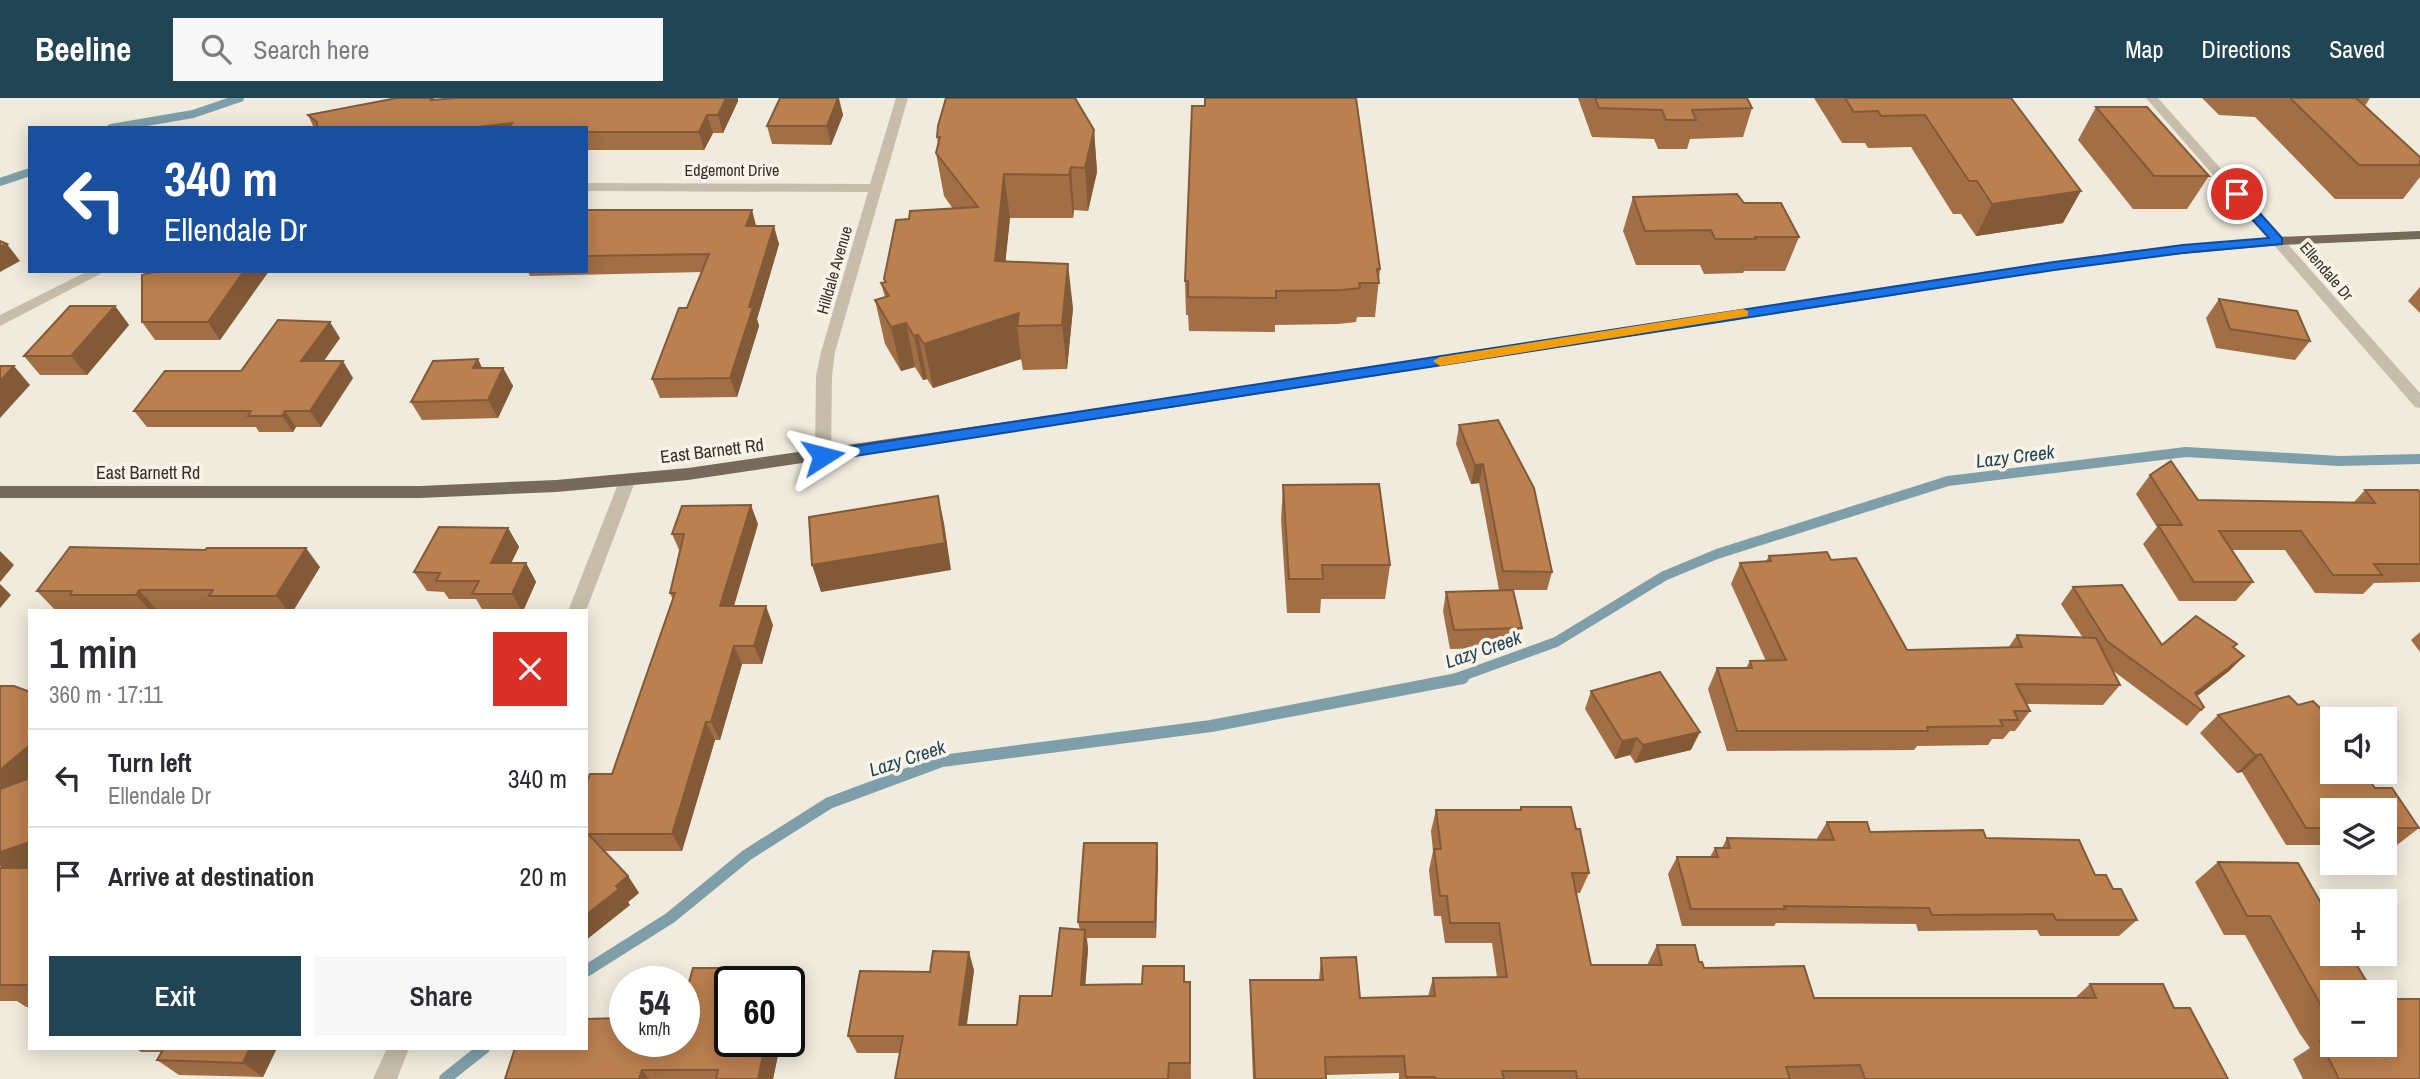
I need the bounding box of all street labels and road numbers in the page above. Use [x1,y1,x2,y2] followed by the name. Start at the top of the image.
[685,159,779,181] street label: Edgemont Drive
[811,223,857,317] street label: Hilldale Avenue
[2295,237,2359,306] street label: Ellendale Dr
[659,432,765,469] street label: East Barnett Rd
[96,460,200,485] street label: East Barnett Rd

